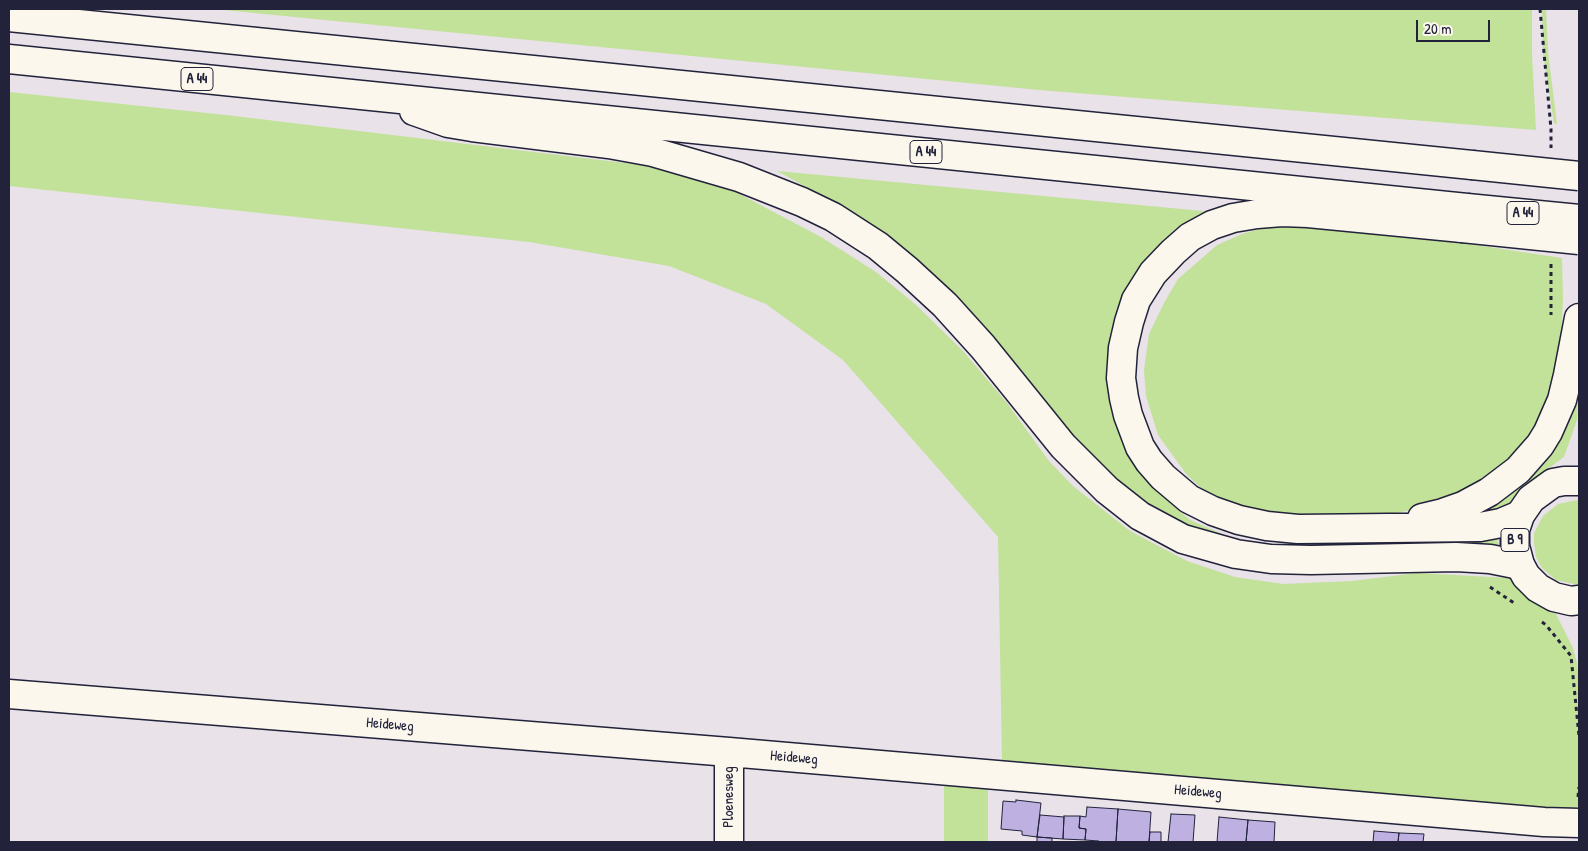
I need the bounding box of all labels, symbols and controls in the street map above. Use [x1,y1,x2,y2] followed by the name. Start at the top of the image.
[1418,10,1492,42] scale bar
[1424,18,1451,39] text: 20 m
[181,68,213,90] road number: A 44
[910,140,942,163] road number: A 44
[1507,202,1539,224] road number: A 44
[1501,528,1529,552] road number: B 9
[365,714,415,736] street label: Heideweg
[769,747,819,769] street label: Heideweg
[720,766,738,828] street label: Ploenesweg
[1173,781,1223,803] street label: Heideweg

